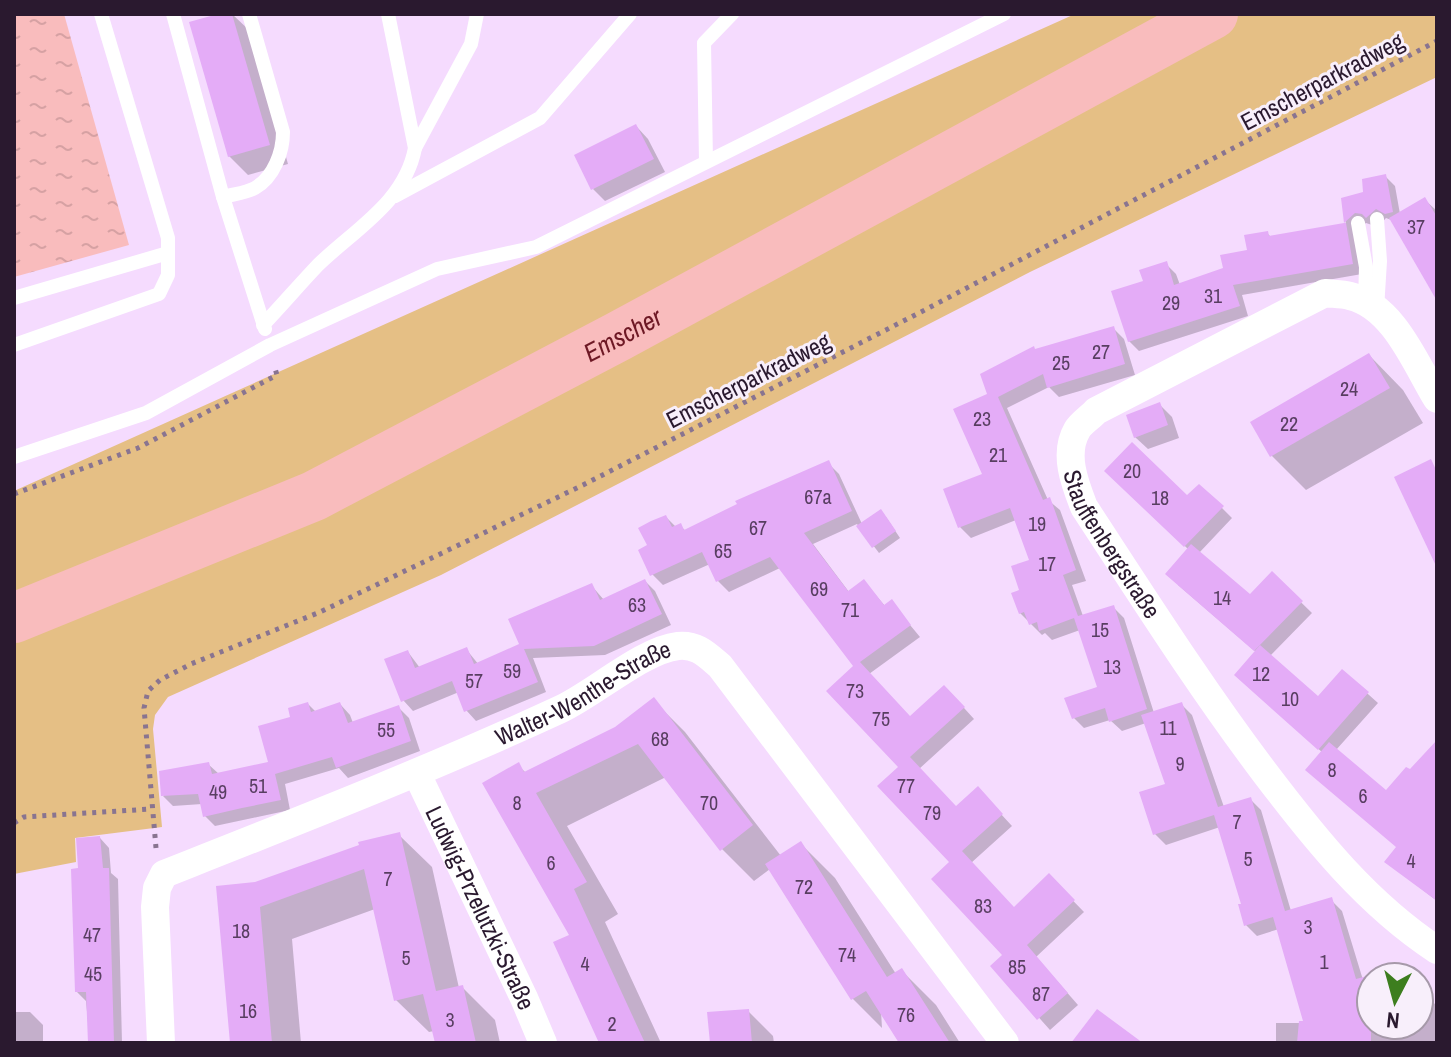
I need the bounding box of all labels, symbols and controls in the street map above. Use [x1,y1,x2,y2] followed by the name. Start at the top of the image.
[1235,24,1409,137] street label: Emscherparkradweg
[1407,213,1425,240] house number: 37
[1204,282,1222,309] house number: 31
[1162,289,1180,316] house number: 29
[577,298,668,369] water label: Emscher
[660,325,836,435] street label: Emscherparkradweg
[1092,338,1110,365] house number: 27
[1052,349,1070,376] house number: 25
[1340,375,1358,402] house number: 24
[973,405,991,432] house number: 23
[1280,410,1298,437] house number: 22
[989,441,1007,468] house number: 21
[1123,457,1141,484] house number: 20
[1056,466,1168,624] street label: Stauffenbergstraße
[804,483,832,510] house number: 67a
[1151,484,1169,511] house number: 18
[1028,510,1046,537] house number: 19
[749,514,767,541] house number: 67
[714,537,732,564] house number: 65
[1038,550,1056,577] house number: 17
[810,575,828,602] house number: 69
[1213,584,1231,611] house number: 14
[628,591,646,618] house number: 63
[841,596,859,623] house number: 71
[1091,616,1109,643] house number: 15
[490,632,675,753] street label: Walter-Wenthe-Straße
[1103,653,1121,680] house number: 13
[503,657,521,684] house number: 59
[1252,660,1270,687] house number: 12
[465,667,483,694] house number: 57
[846,677,864,704] house number: 73
[1281,685,1299,712] house number: 10
[872,705,890,732] house number: 75
[1159,714,1177,741] house number: 11
[377,716,395,743] house number: 55
[651,725,669,752] house number: 68
[1175,750,1185,777] house number: 9
[1327,756,1337,783] house number: 8
[249,772,267,799] house number: 51
[897,772,915,799] house number: 77
[209,778,227,805] house number: 49
[1358,782,1368,809] house number: 6
[512,789,522,816] house number: 8
[700,789,718,816] house number: 70
[923,799,941,826] house number: 79
[418,800,543,1014] street label: Ludwig-Przelutzki-Straße
[1232,808,1242,835] house number: 7
[1243,845,1253,872] house number: 5
[1406,847,1416,874] house number: 4
[546,849,556,876] house number: 6
[383,865,393,892] house number: 7
[795,873,813,900] house number: 72
[974,892,992,919] house number: 83
[1303,913,1313,940] house number: 3
[232,917,250,944] house number: 18
[83,921,101,948] house number: 47
[838,941,856,968] house number: 74
[401,944,411,971] house number: 5
[1319,948,1329,975] house number: 1
[580,950,590,977] house number: 4
[1008,953,1026,980] house number: 85
[84,960,102,987] house number: 45
[1355,961,1435,1041] north arrow
[1032,980,1050,1007] house number: 87
[239,997,257,1024] house number: 16
[897,1001,915,1028] house number: 76
[1385,1005,1401,1036] text: N
[445,1006,455,1033] house number: 3
[607,1010,617,1037] house number: 2

